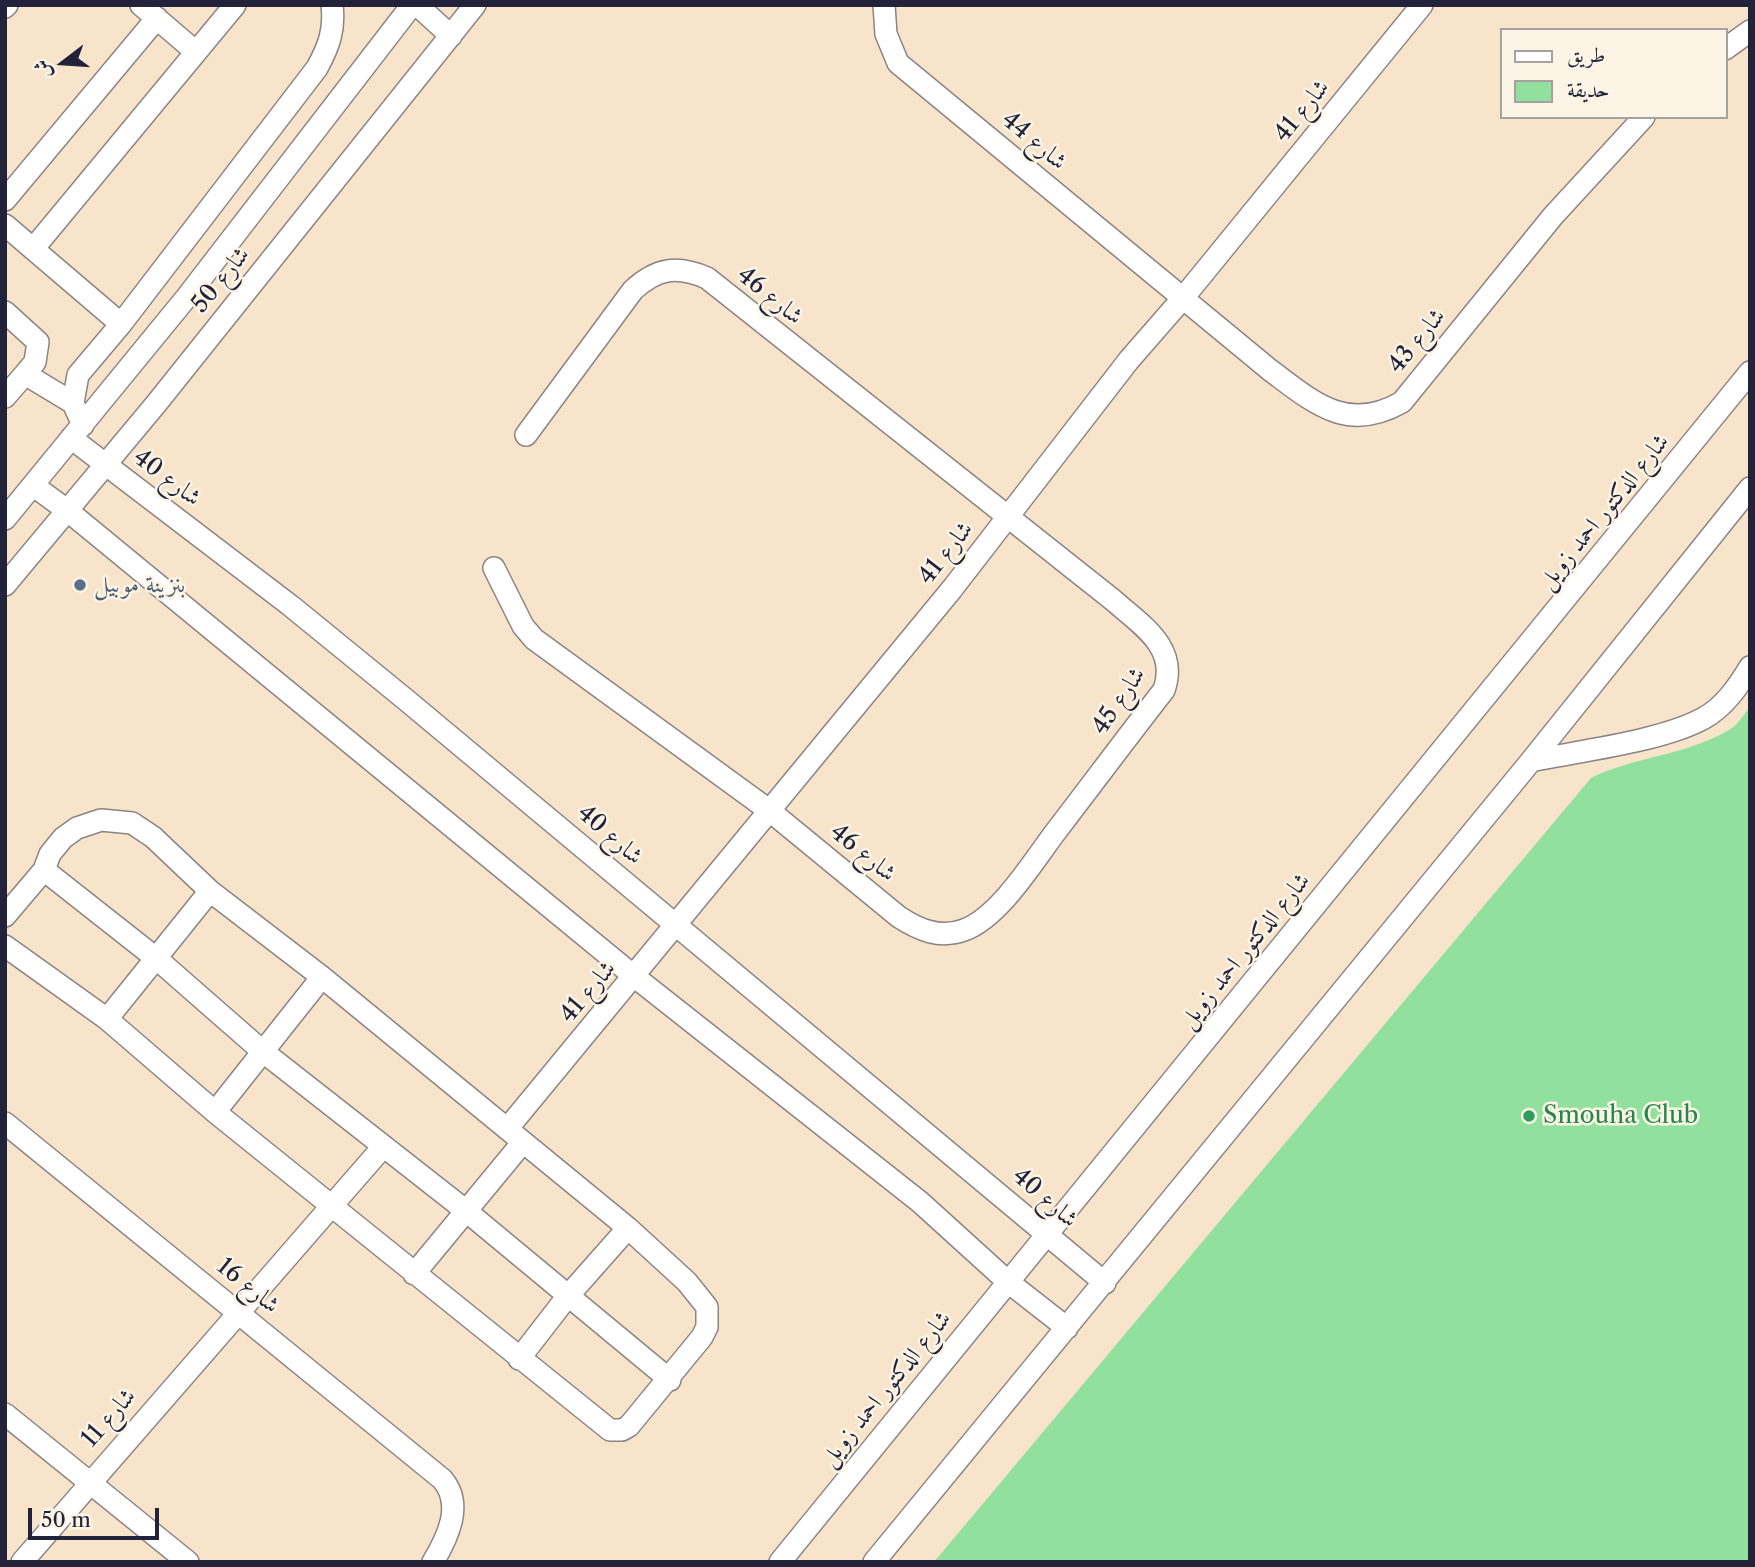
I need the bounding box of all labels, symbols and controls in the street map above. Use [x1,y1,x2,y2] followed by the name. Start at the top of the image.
[28,28,98,98] north arrow
[1500,28,1727,119] legend
[1567,42,1605,67] text: طريق
[29,57,56,82] text: ش
[1268,74,1336,148] street label: شارع 41
[1567,77,1610,102] text: حديقة
[996,106,1072,176] street label: شارع 44
[186,241,256,319] street label: شارع 50
[731,261,809,331] street label: شارع 46
[1382,303,1452,379] street label: شارع 43
[1532,428,1676,596] street label: شارع الدكتور احمد زويل
[128,443,206,513] street label: شارع 40
[912,516,980,590] street label: شارع 41
[94,571,185,599] place label: بنزينة موبيل
[72,577,88,593] marker: بنزينة موبيل
[1086,662,1152,740] street label: شارع 45
[571,799,649,871] street label: شارع 40
[824,818,902,888] street label: شارع 46
[1173,867,1317,1035] street label: شارع الدكتور احمد زويل
[554,955,622,1029] street label: شارع 41
[1543,1102,1698,1130] place label: Smouha Club
[1521,1108,1537,1124] marker: Smouha Club
[1006,1162,1084,1234] street label: شارع 40
[211,1252,285,1320] street label: شارع 16
[814,1305,958,1473] street label: شارع الدكتور احمد زويل
[76,1383,142,1453] street label: شارع 11
[32,1494,163,1538] scale bar
[41,1507,91,1532] text: 50 m

